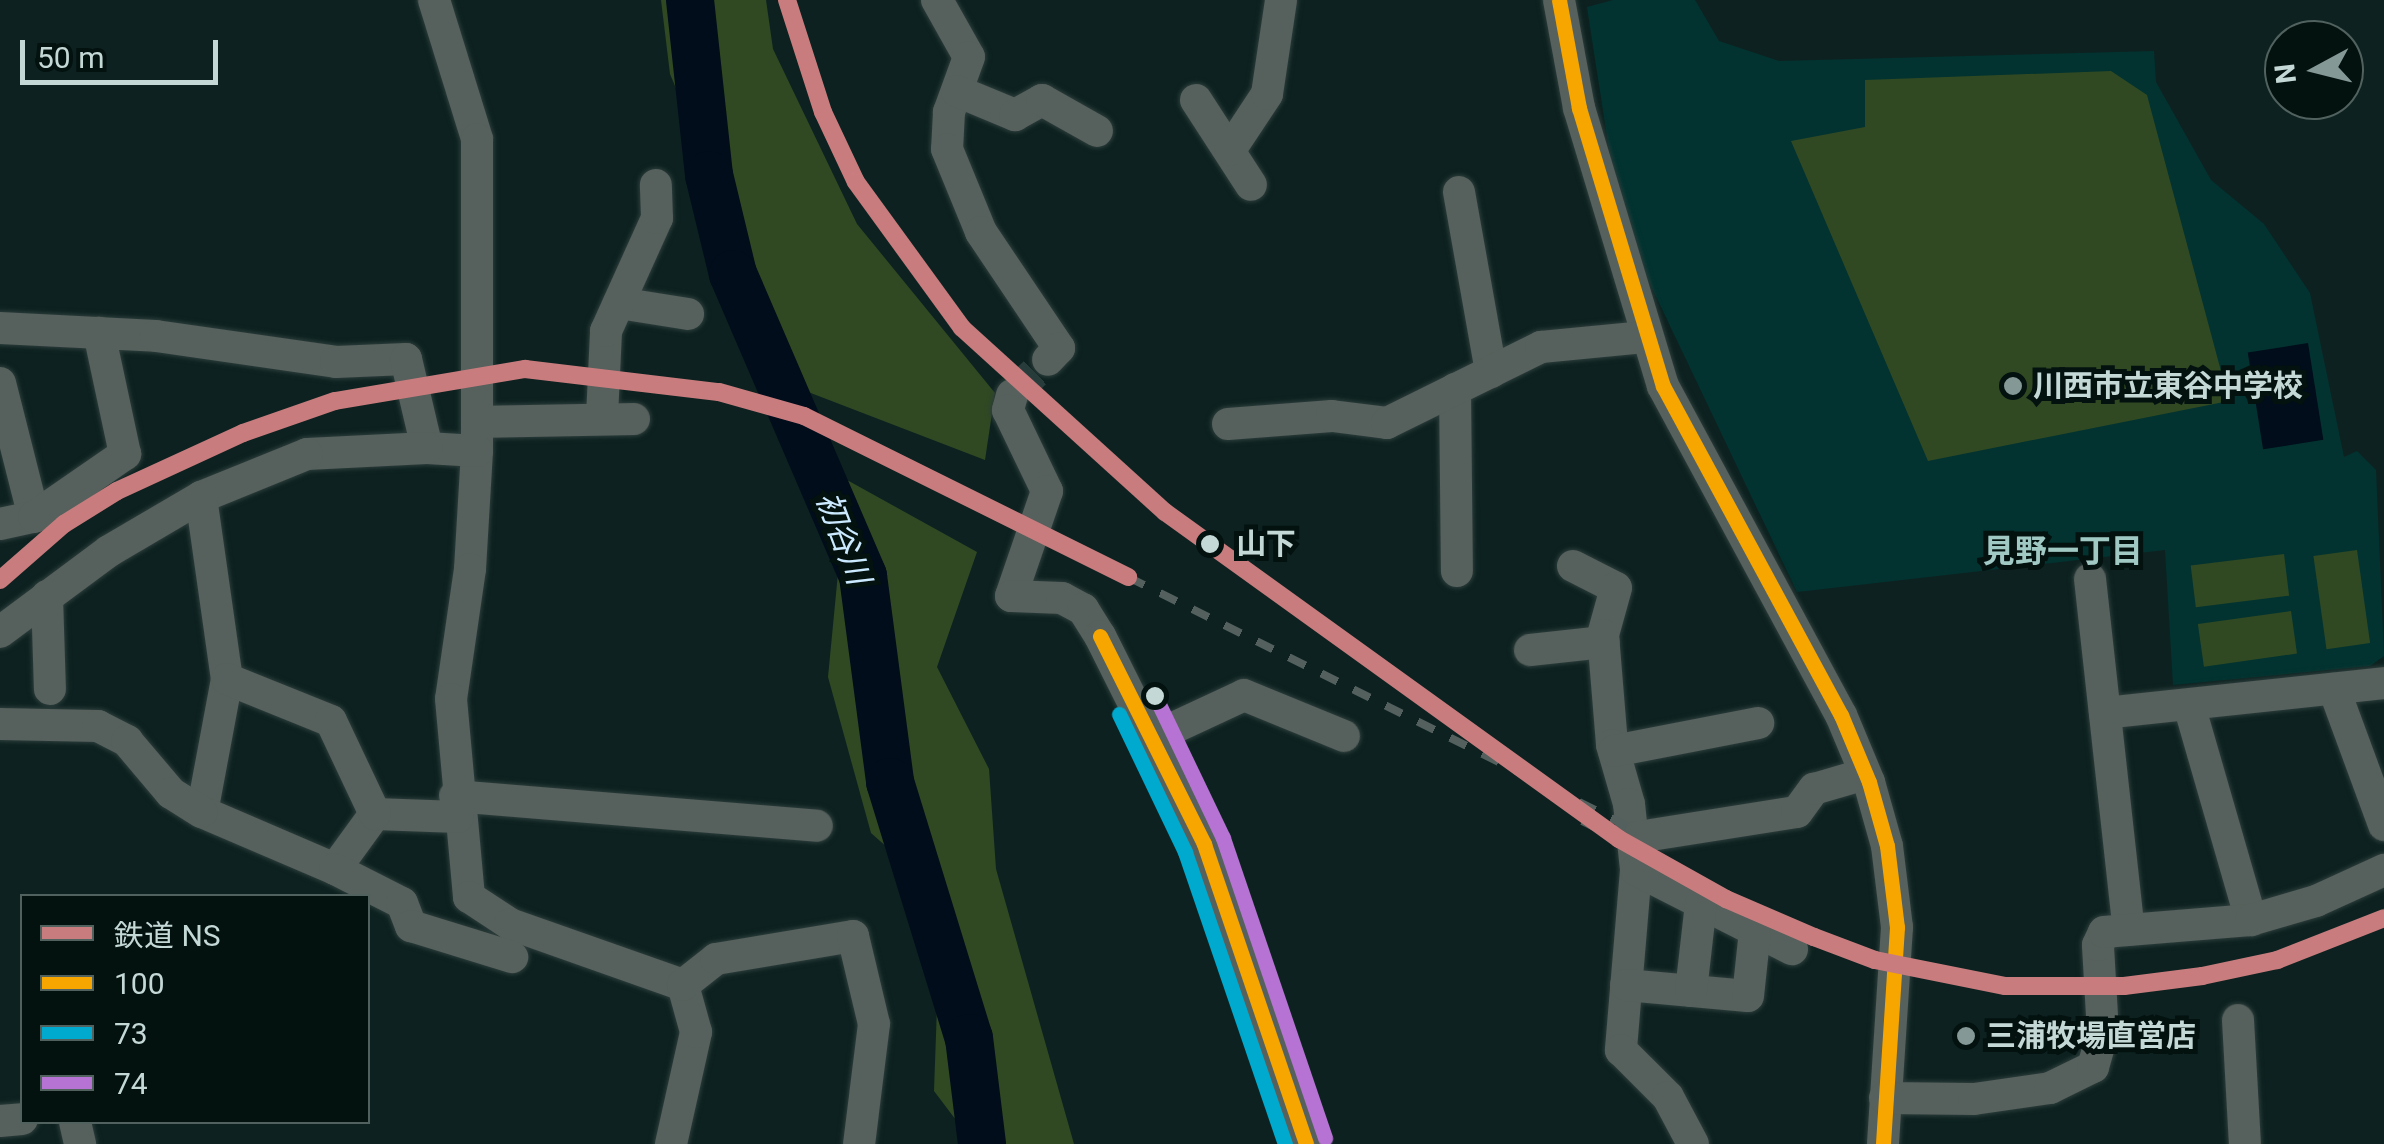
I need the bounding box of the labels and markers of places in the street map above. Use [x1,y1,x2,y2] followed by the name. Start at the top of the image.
[2033,368,2303,404] place label: 川西市立東谷中学校
[2002,375,2024,397] marker: 川西市立東谷中学校
[1236,526,1296,562] place label: 山下
[1193,527,1227,561] marker: 山下
[1145,686,1165,706] unlabelled marker
[1986,1018,2196,1054] place label: 三浦牧場直営店
[1955,1025,1977,1047] marker: 三浦牧場直営店

